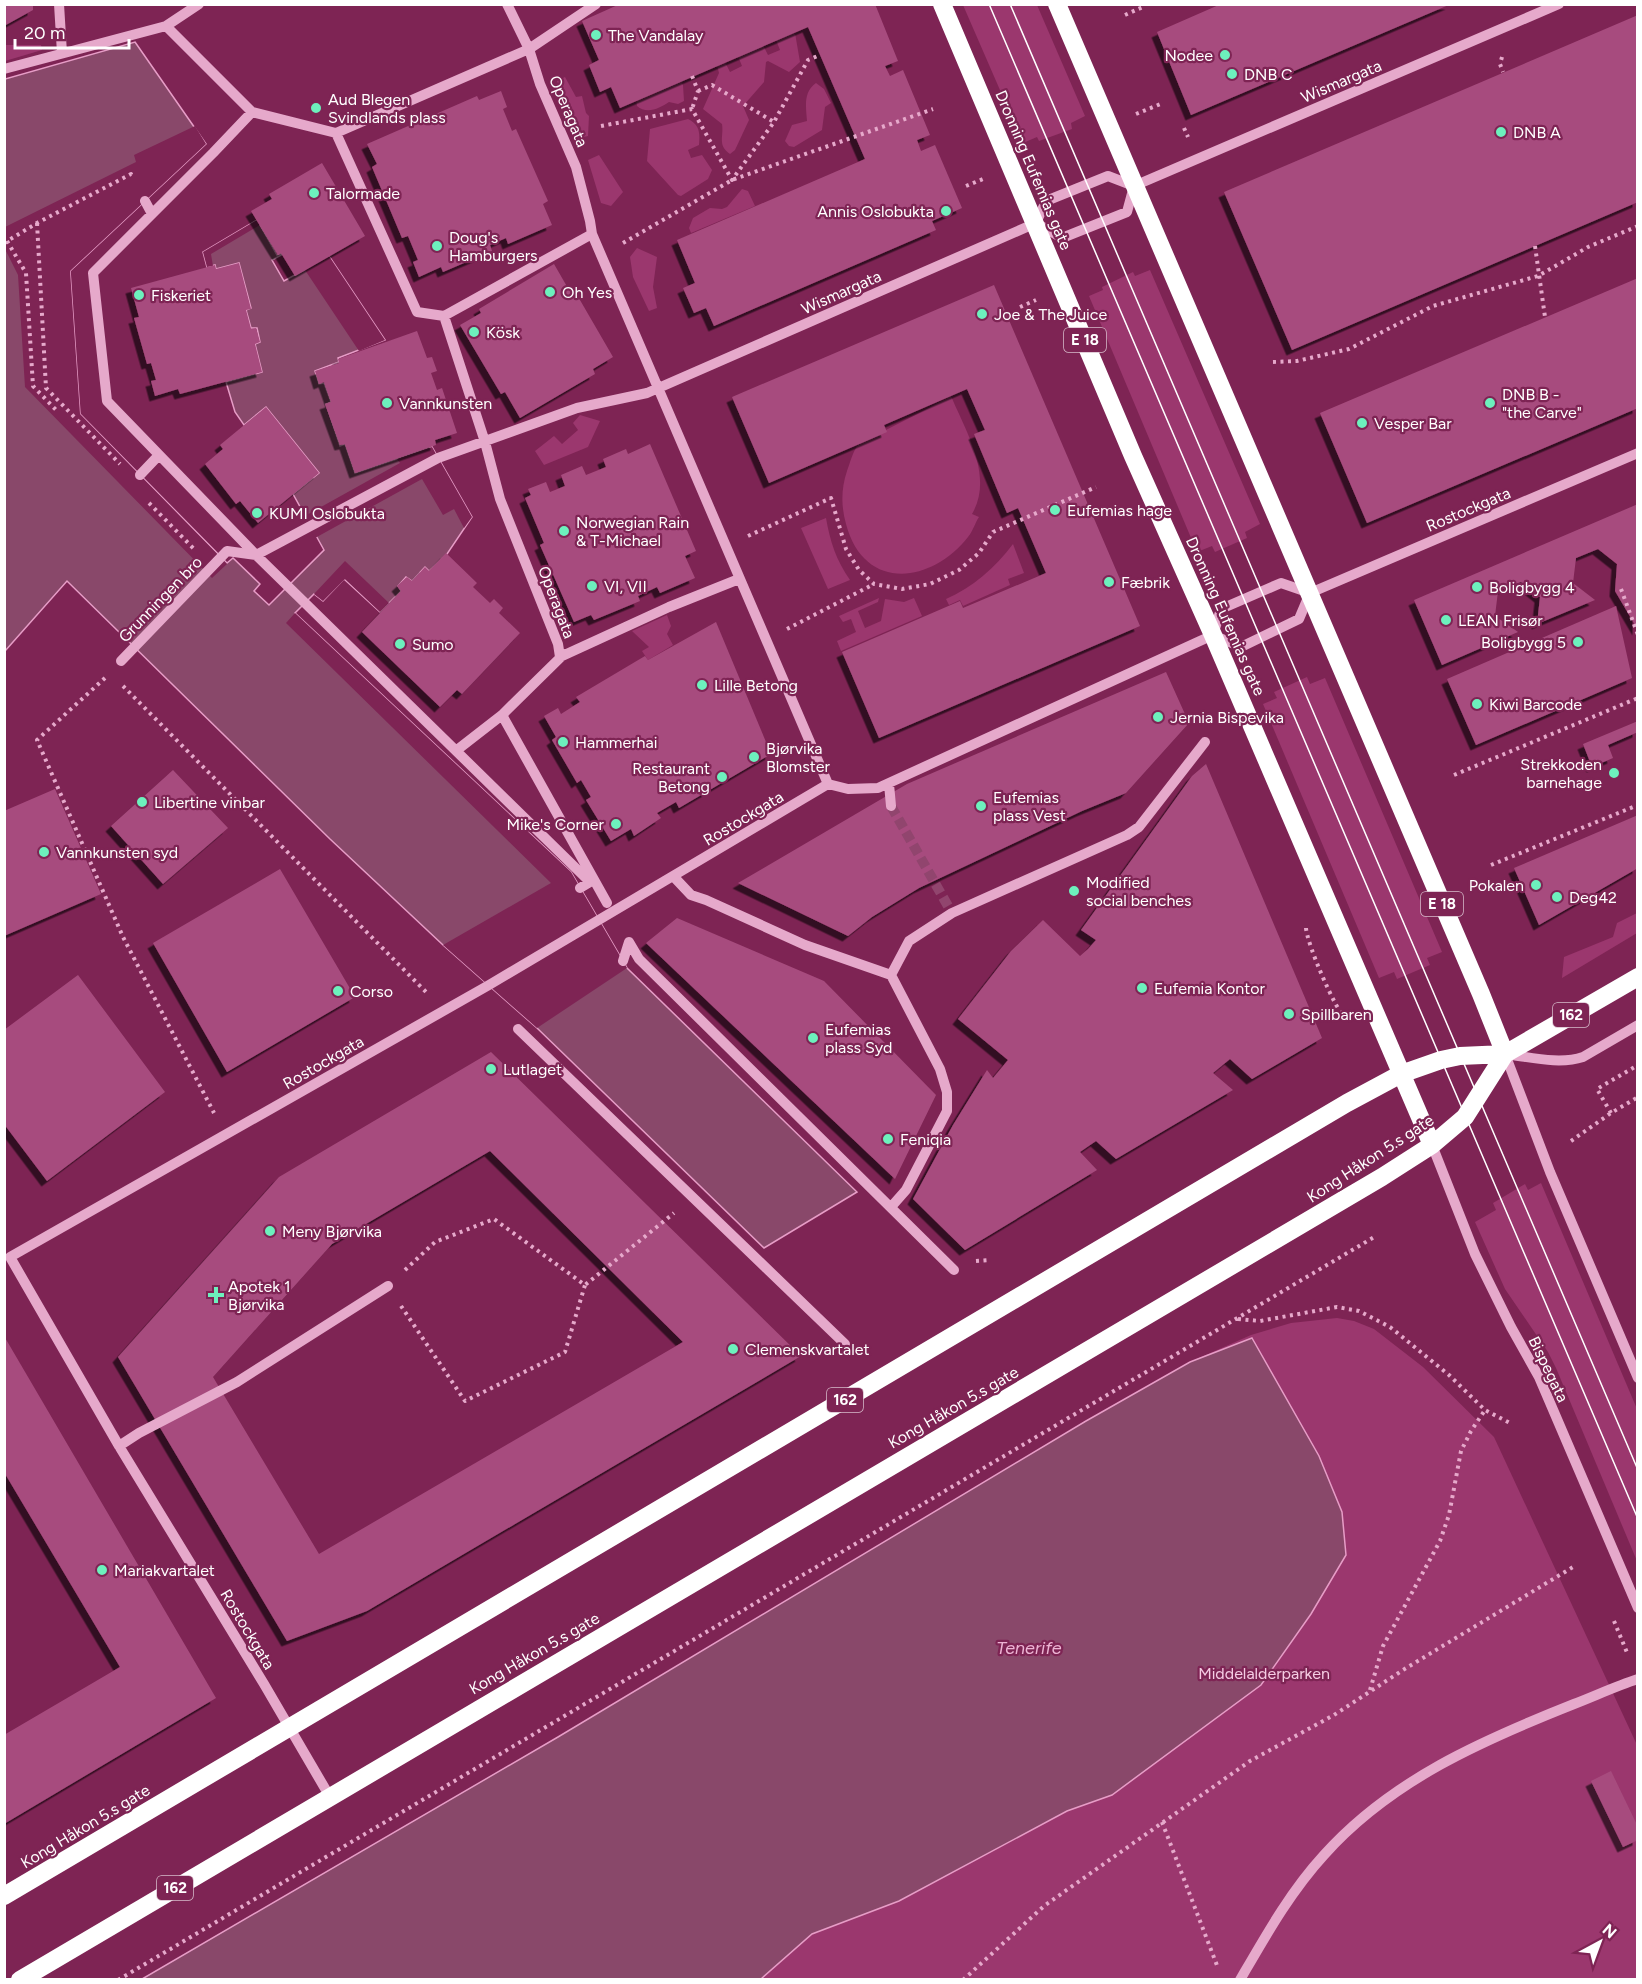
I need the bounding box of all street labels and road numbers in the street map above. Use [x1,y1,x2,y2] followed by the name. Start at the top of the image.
[1298,56,1384,107] street label: Wismargata
[545,73,592,150] street label: Operagata
[991,87,1076,253] street label: Dronning Eufemias gate
[798,266,884,319] street label: Wismargata
[1064,328,1106,352] road number: E 18
[1423,483,1513,536] street label: Rostockgata
[1182,534,1269,699] street label: Dronning Eufemias gate
[115,552,206,646] street label: Grunningen bro
[534,563,579,641] street label: Operagata
[700,787,787,850] street label: Rostockgata
[1421,892,1463,916] road number: E 18
[1553,1003,1589,1027] road number: 162
[280,1032,367,1093] street label: Rostockgata
[1303,1110,1437,1207] street label: Kong Håkon 5.s gate
[1524,1333,1573,1405] street label: Bispegata
[885,1362,1022,1452] street label: Kong Håkon 5.s gate
[827,1388,863,1412] road number: 162
[216,1586,279,1673] street label: Rostockgata
[466,1608,603,1698] street label: Kong Håkon 5.s gate
[17,1780,154,1873] street label: Kong Håkon 5.s gate
[157,1876,193,1900] road number: 162

